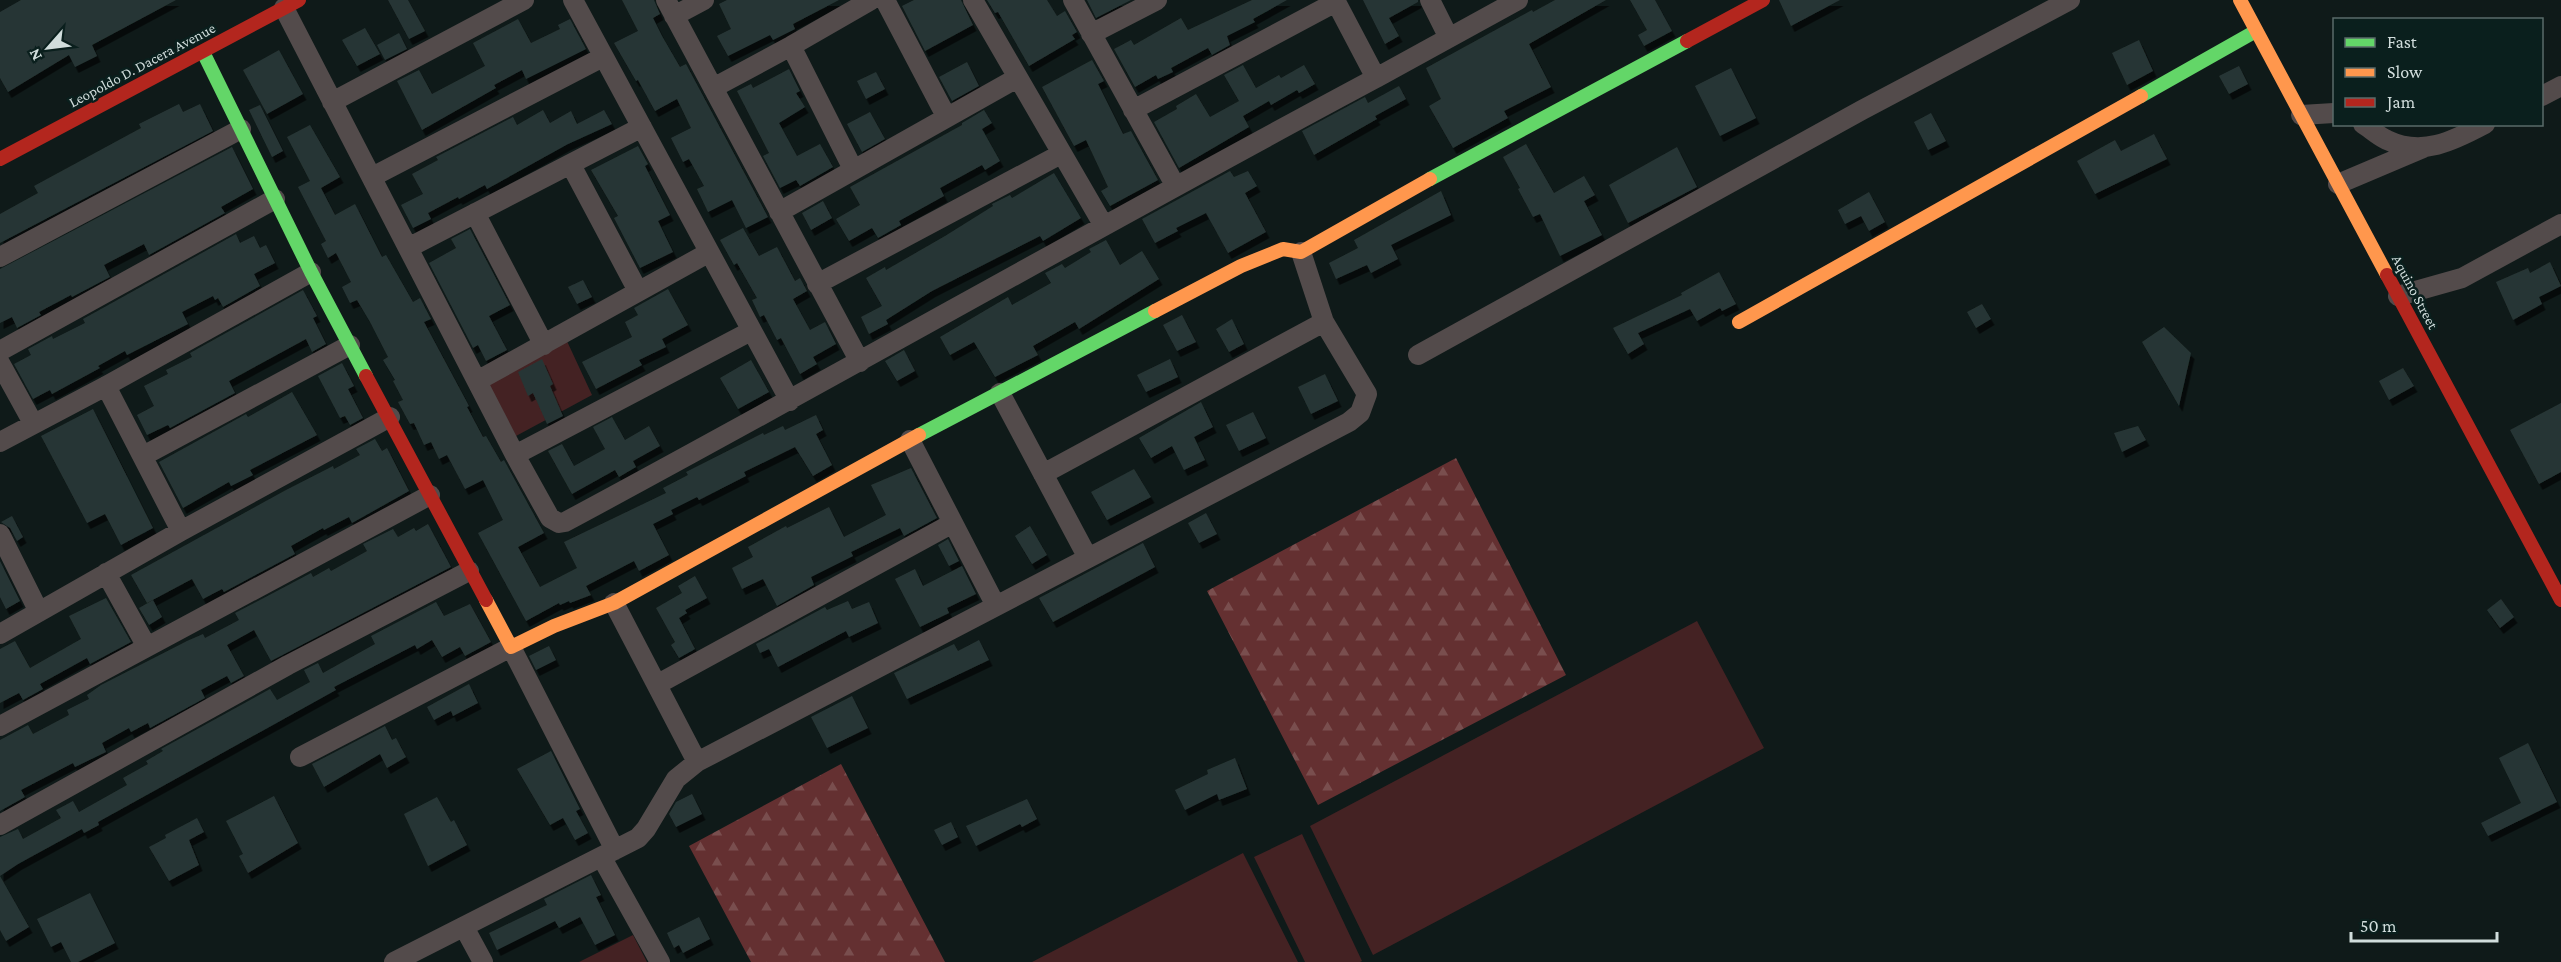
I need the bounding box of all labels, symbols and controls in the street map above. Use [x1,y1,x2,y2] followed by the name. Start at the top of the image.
[18,18,78,78] north arrow
[2333,18,2543,126] legend
[66,19,219,111] street label: Leopoldo D. Dacera Avenue
[2387,32,2418,52] text: Fast
[25,46,45,64] text: N
[2387,62,2423,82] text: Slow
[2385,92,2416,112] text: Jam
[2388,252,2442,333] street label: Aquino Street
[2351,905,2496,943] scale bar
[2360,916,2397,936] text: 50 m

